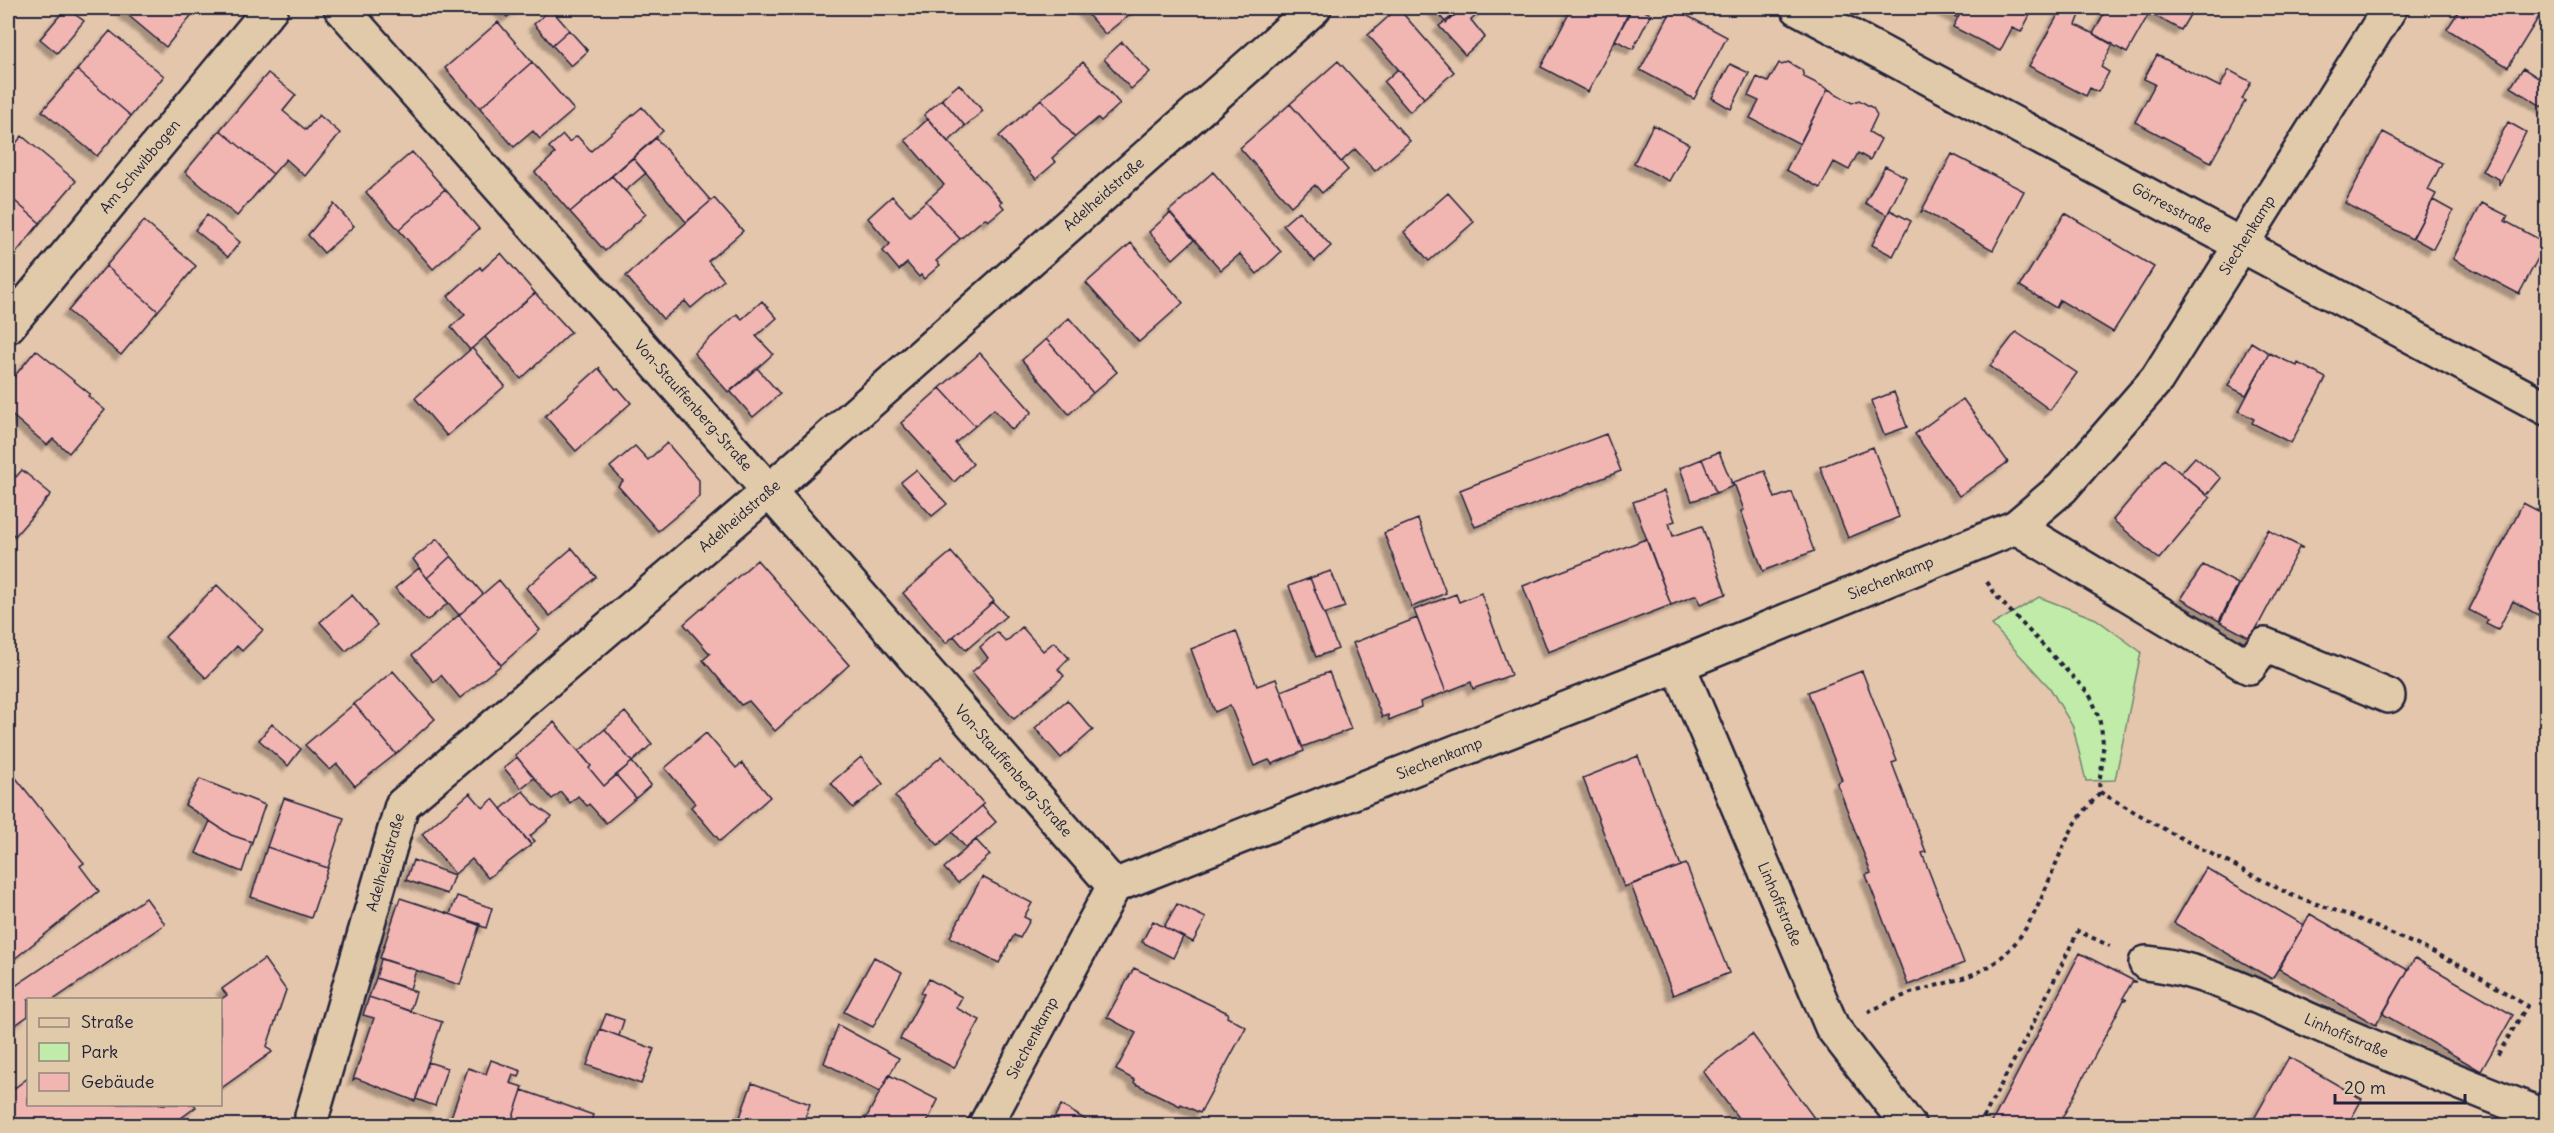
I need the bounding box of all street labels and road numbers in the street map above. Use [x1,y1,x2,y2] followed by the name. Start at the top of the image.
[95,115,184,217] street label: Am Schwibbogen
[1059,153,1148,235] street label: Adelheidstraße
[2129,178,2216,237] street label: Görresstraße
[2215,191,2279,278] street label: Siechenkamp
[630,336,757,475] street label: Von-Stauffenberg-Straße
[694,476,784,556] street label: Adelheidstraße
[1845,552,1936,604] street label: Siechenkamp
[951,701,1077,840] street label: Von-Stauffenberg-Straße
[1394,733,1485,783] street label: Siechenkamp
[362,811,408,914] street label: Adelheidstraße
[1754,859,1807,949] street label: Linhoffstraße
[1002,993,1062,1082] street label: Siechenkamp
[2301,1009,2391,1062] street label: Linhoffstraße

